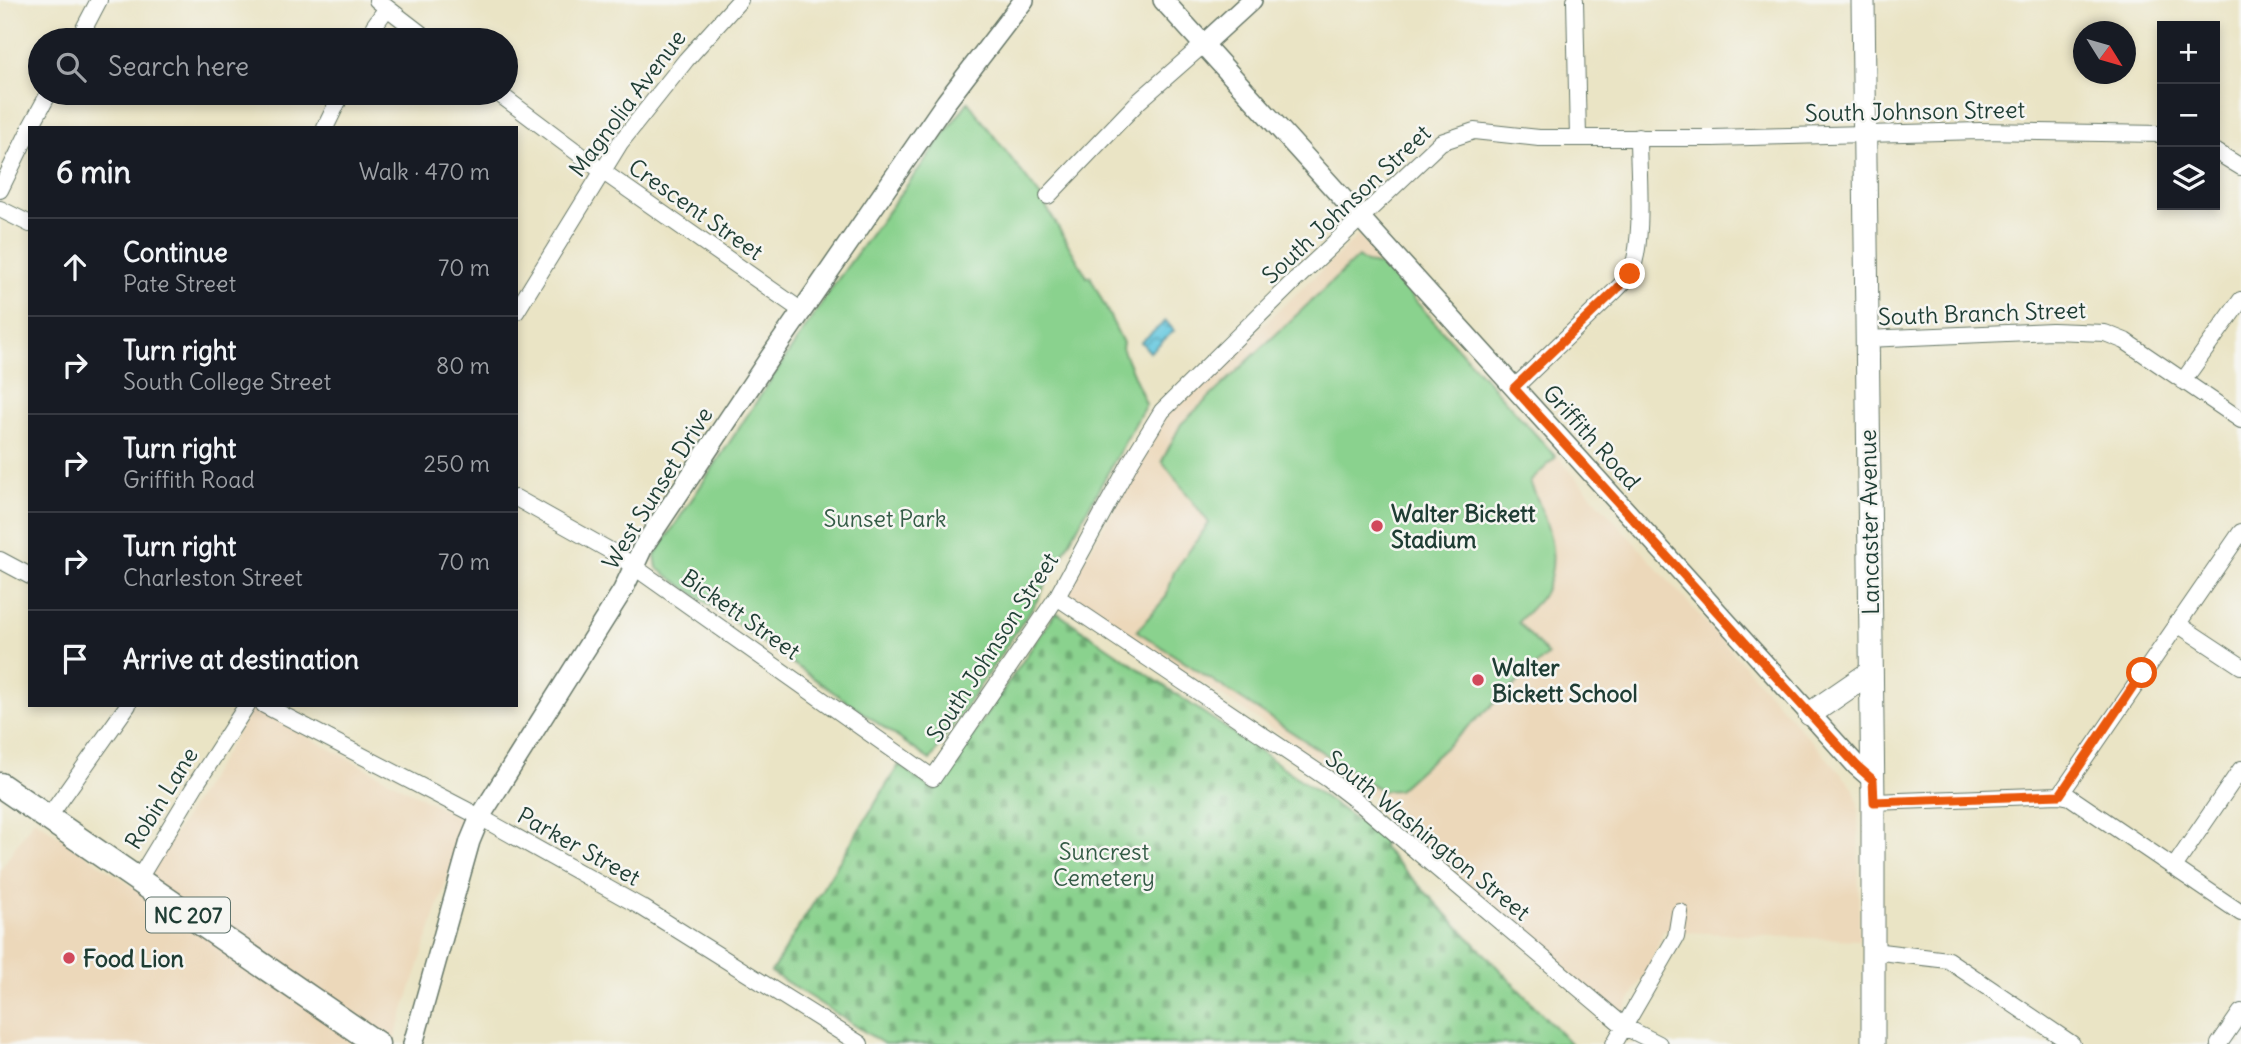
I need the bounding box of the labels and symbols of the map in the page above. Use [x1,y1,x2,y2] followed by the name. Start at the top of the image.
[2073,21,2136,84] north arrow
[562,24,692,182] street label: Magnolia Avenue
[1805,95,2026,127] street label: South Johnson Street
[1256,118,1437,290] street label: South Johnson Street
[623,152,769,266] street label: Crescent Street
[1614,258,1645,289] route end
[1877,295,2087,331] street label: South Branch Street
[1537,378,1647,496] street label: Griffith Road
[595,401,719,575] street label: West Sunset Drive
[1853,429,1885,615] street label: Lancaster Avenue
[1391,499,1536,554] place label: Walter Bickett Stadium
[823,504,947,533] park label: Sunset Park
[1369,518,1385,534] marker: Walter Bickett Stadium
[920,546,1064,747] street label: South Johnson Street
[676,562,806,666] street label: Bickett Street
[1492,653,1638,708] place label: Walter Bickett School
[2126,657,2157,688] route start
[1470,672,1486,688] marker: Walter Bickett School
[118,741,204,855] street label: Robin Lane
[1320,744,1536,927] street label: South Washington Street
[513,800,646,892] street label: Parker Street
[1053,837,1155,892] park label: Suncrest Cemetery
[146,898,230,932] road number: NC 207
[83,944,184,973] place label: Food Lion
[61,950,77,966] marker: Food Lion

